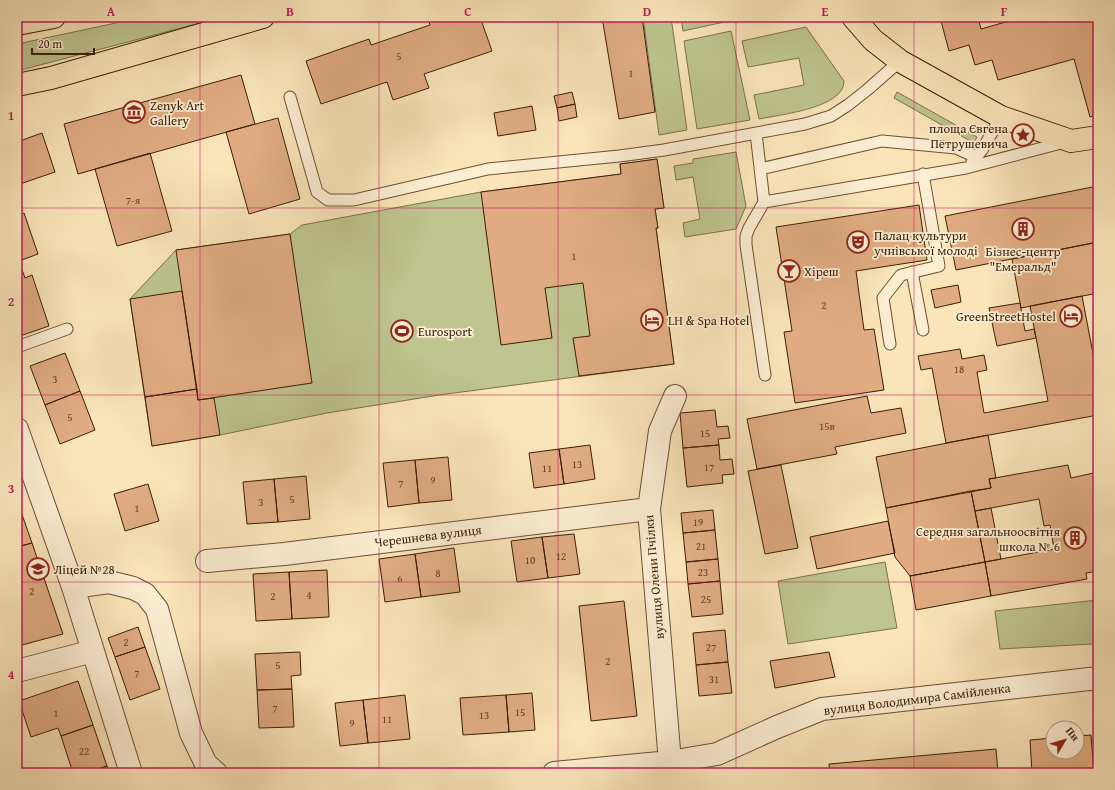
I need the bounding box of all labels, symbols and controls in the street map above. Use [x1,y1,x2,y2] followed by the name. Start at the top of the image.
[107,2,116,21] text: A
[286,2,294,21] text: B
[464,2,472,21] text: C
[643,2,651,21] text: D
[822,2,829,21] text: E
[1001,2,1008,21] text: F
[32,30,94,56] scale bar
[38,35,62,52] text: 20 m
[396,48,402,64] house number: 5
[628,65,634,81] house number: 1
[150,96,204,130] place label: Zenyk Art Gallery
[121,99,147,125] museum icon: Zenyk Art Gallery
[8,106,14,125] text: 1
[929,119,1009,153] place label: площа Євгена Петрушевича
[1010,122,1036,148] place icon: площа Євгена Петрушевича
[126,192,141,208] house number: 7-я
[1010,216,1036,242] building icon: Бізнес-центр "Емеральд"
[873,226,978,260] place label: Палац культури учнівської молоді
[845,229,871,255] theatre icon: Палац культури учнівської молоді
[986,242,1060,276] place label: Бізнес-центр "Емеральд"
[571,248,577,264] house number: 1
[776,258,802,284] bar icon: Хіреш
[804,262,839,281] place label: Хіреш
[8,292,15,311] text: 2
[821,297,827,313] house number: 2
[1058,303,1084,329] hotel icon: GreenStreetHostel
[639,307,665,333] hotel icon: LH & Spa Hotel
[956,307,1056,326] place label: GreenStreetHostel
[668,311,750,330] place label: LH & Spa Hotel
[389,318,415,344] sports icon: Eurosport
[418,322,473,341] place label: Eurosport
[954,361,964,377] house number: 18
[52,371,58,387] house number: 3
[67,409,73,425] house number: 5
[819,418,835,434] house number: 15в
[700,425,710,441] house number: 15
[572,456,582,472] house number: 13
[704,459,714,475] house number: 17
[542,460,552,476] house number: 11
[430,472,436,488] house number: 9
[398,475,404,491] house number: 7
[8,479,14,498] text: 3
[289,491,295,507] house number: 5
[258,494,264,510] house number: 3
[134,500,140,516] house number: 1
[639,514,669,640] street label: вулиця Олени Пчілки
[693,514,703,530] house number: 19
[373,520,483,552] street label: Черешнева вулиця
[916,522,1060,556] place label: Середня загальноосвітня школа № 6
[1062,525,1088,551] building icon: Середня загальноосвітня школа № 6
[696,538,706,554] house number: 21
[556,548,566,564] house number: 12
[525,552,535,568] house number: 10
[25,556,51,582] school or university icon: Ліцей №28
[54,560,115,579] place label: Ліцей №28
[698,564,708,580] house number: 23
[435,565,441,581] house number: 8
[397,570,403,586] house number: 6
[29,583,35,599] house number: 2
[306,587,312,603] house number: 4
[270,588,276,604] house number: 2
[701,591,711,607] house number: 25
[123,634,129,650] house number: 2
[706,639,716,655] house number: 27
[605,653,611,669] house number: 2
[275,657,281,673] house number: 5
[8,665,15,684] text: 4
[134,665,140,681] house number: 7
[709,671,719,687] house number: 31
[823,678,1012,720] street label: вулиця Володимира Самійленка
[272,700,278,716] house number: 7
[515,704,525,720] house number: 15
[53,705,59,721] house number: 1
[479,707,489,723] house number: 13
[382,711,392,727] house number: 11
[349,715,355,731] house number: 9
[1045,720,1085,760] north arrow
[1062,723,1084,745] text: Пн
[79,743,89,759] house number: 22

